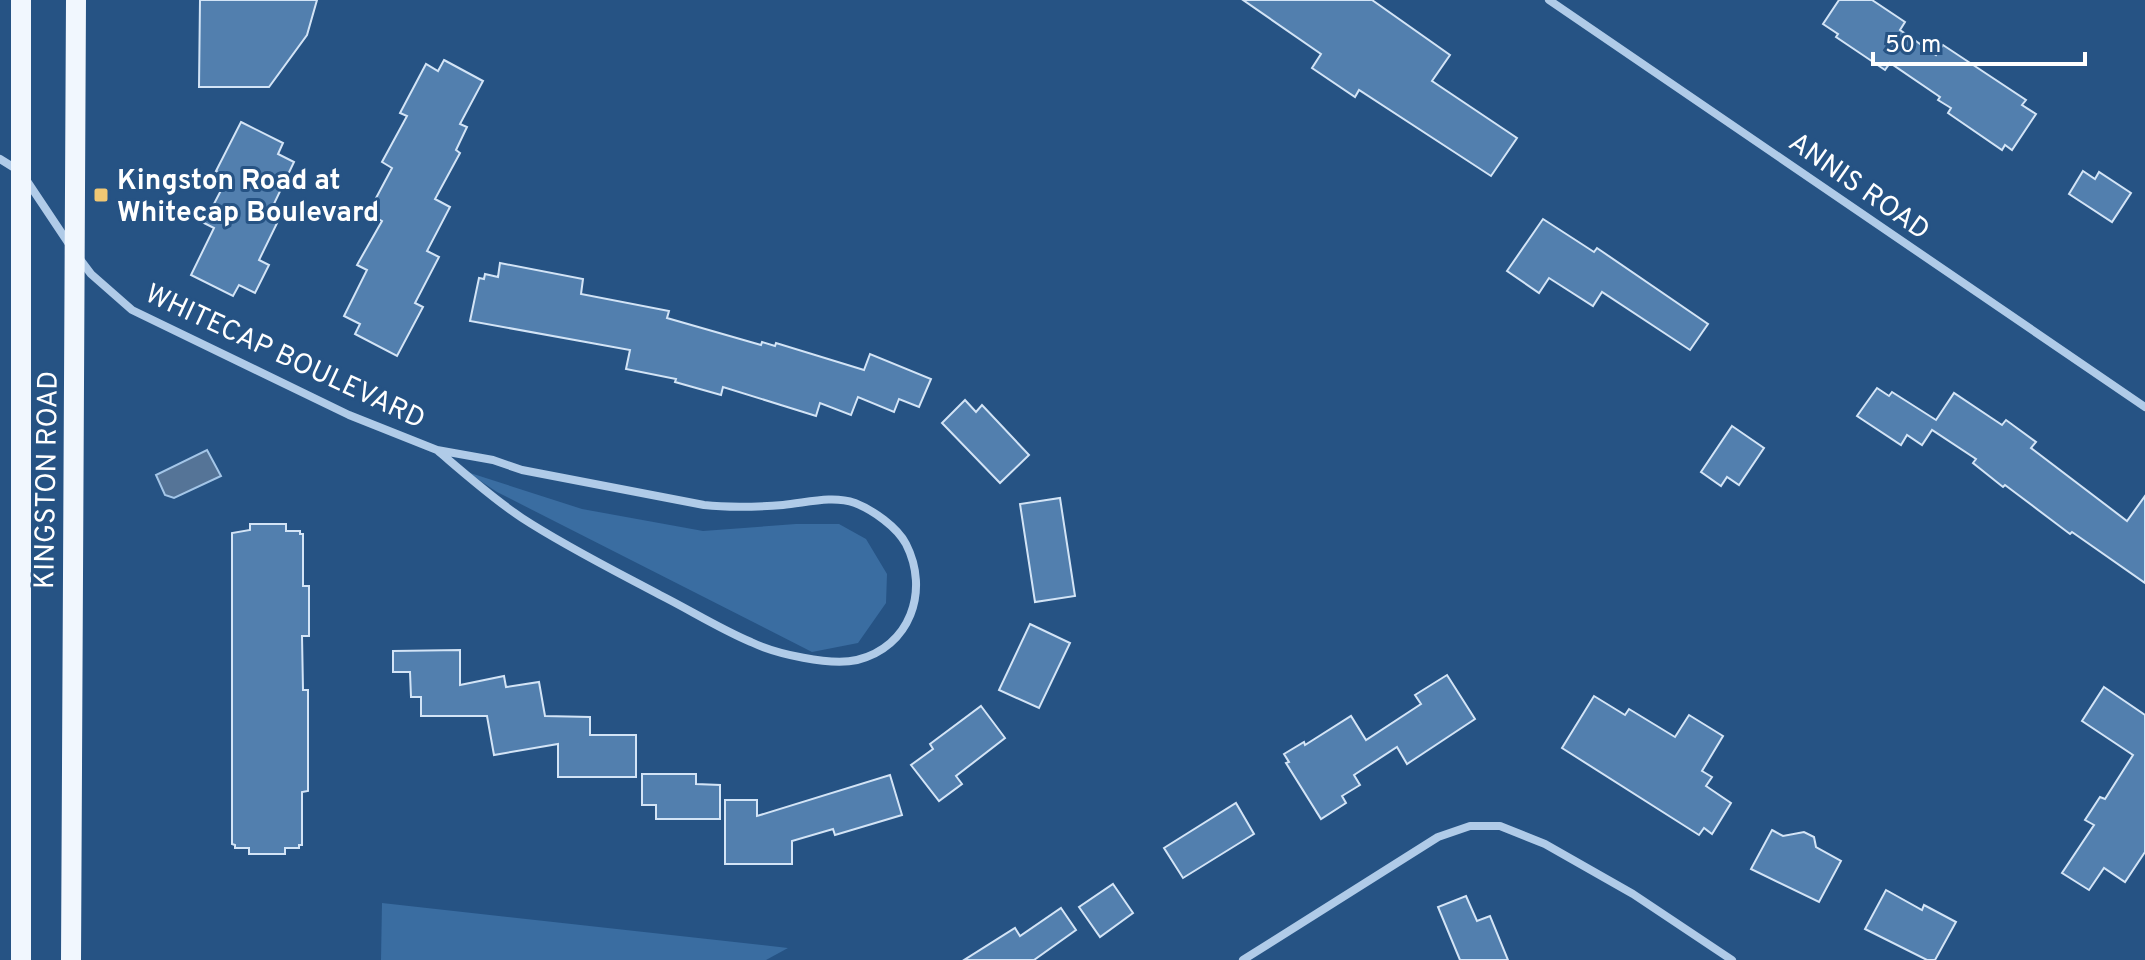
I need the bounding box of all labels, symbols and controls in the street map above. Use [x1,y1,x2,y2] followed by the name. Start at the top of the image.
[1873,16,2085,66] scale bar
[1885,31,1941,61] text: 50 m
[1781,126,1936,249] street label: ANNIS ROAD
[117,164,379,232] place label: Kingston Road at Whitecap Boulevard
[92,186,110,204] marker: Kingston Road at Whitecap Boulevard
[139,277,430,438] street label: WHITECAP BOULEVARD
[28,371,68,590] street label: KINGSTON ROAD

